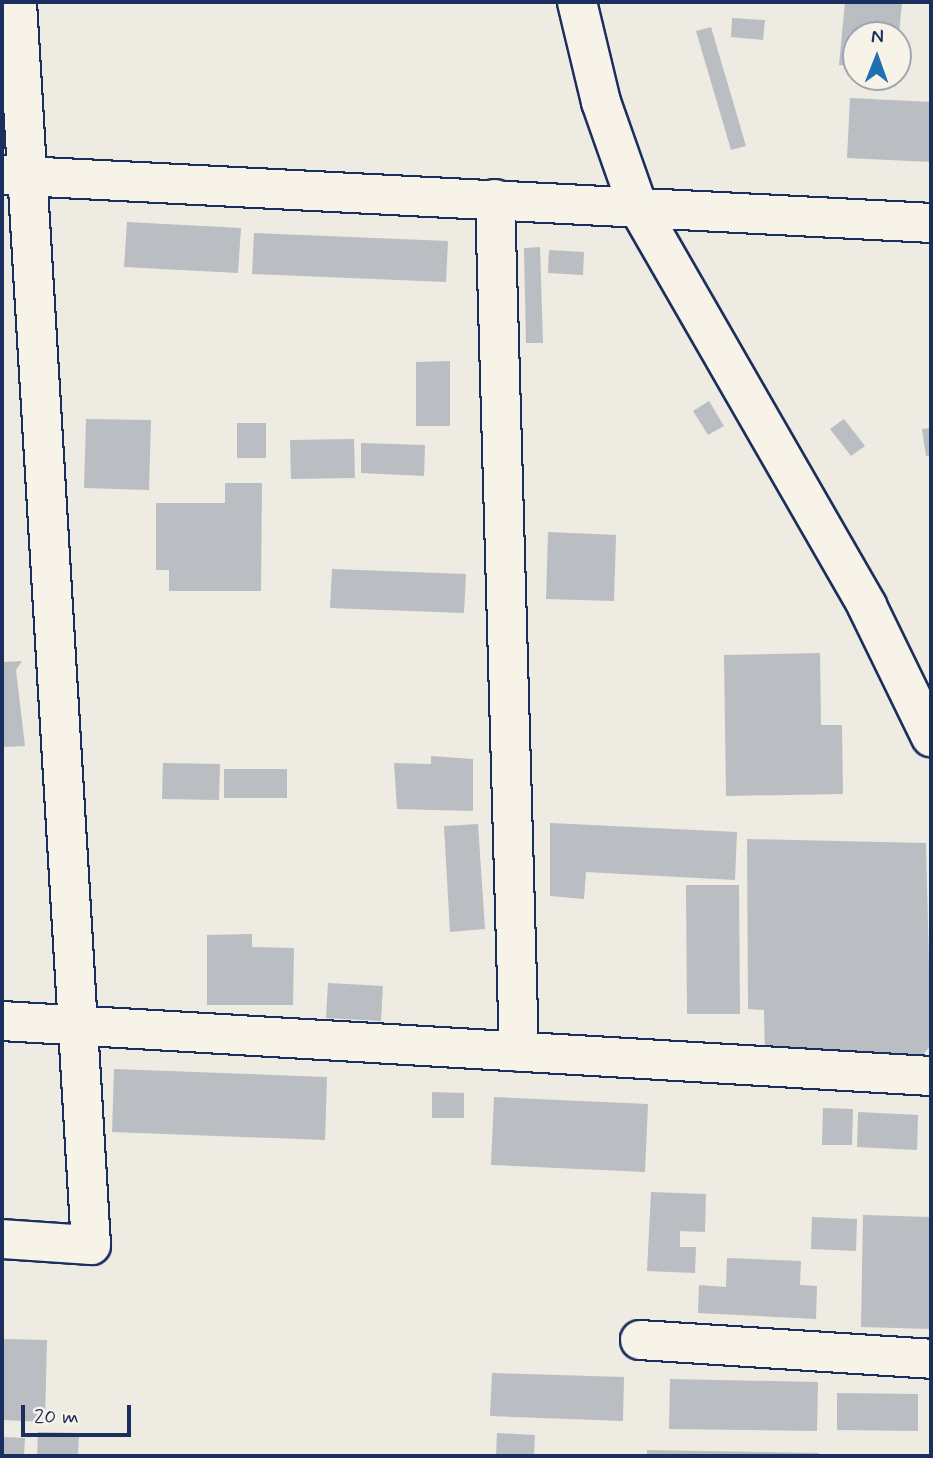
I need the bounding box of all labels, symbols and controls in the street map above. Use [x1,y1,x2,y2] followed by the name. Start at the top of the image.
[842,21,912,91] north arrow
[871,24,884,49] text: N
[24,1392,135,1436] scale bar
[34,1403,79,1431] text: 20 m

